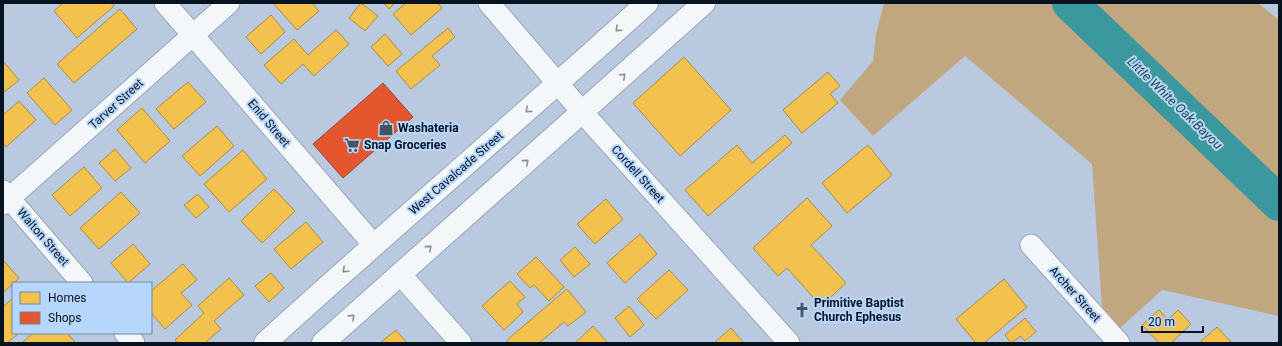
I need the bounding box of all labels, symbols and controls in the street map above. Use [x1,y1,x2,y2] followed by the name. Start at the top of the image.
[615,24,623,32] one-way arrow
[1124,54,1226,152] water label: Little White Oak Bayou
[619,73,626,80] one-way arrow
[86,76,146,132] street label: Tarver Street
[245,96,293,150] street label: Enid Street
[525,105,533,112] one-way arrow
[377,119,395,137] shop icon: Washateria
[398,121,459,135] place label: Washateria
[406,128,506,218] street label: West Cavalcade Street
[343,136,361,154] supermarket icon: Snap Groceries
[364,138,446,152] place label: Snap Groceries
[609,142,667,206] street label: Cordell Street
[522,160,529,167] one-way arrow
[14,205,72,269] street label: Walton Street
[424,245,432,253] one-way arrow
[1046,263,1104,325] street label: Archer Street
[342,266,349,273] one-way arrow
[12,282,152,334] legend
[48,291,86,305] text: Homes
[814,296,904,324] place label: Primitive Baptist Church Ephesus
[793,301,811,319] church icon: Primitive Baptist Church Ephesus
[1142,308,1203,334] scale bar
[48,311,82,325] text: Shops
[347,314,355,322] one-way arrow
[1148,315,1175,329] text: 20 m

